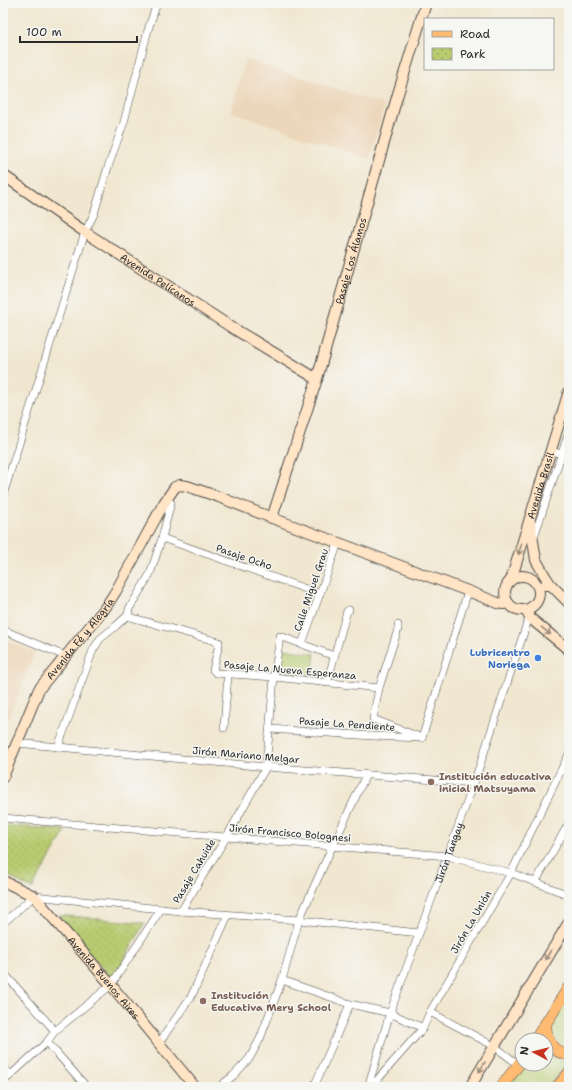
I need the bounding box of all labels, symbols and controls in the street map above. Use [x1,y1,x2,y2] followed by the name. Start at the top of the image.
[20,18,137,44] scale bar
[424,18,554,70] legend
[26,24,62,40] text: 100 m
[460,26,491,42] text: Road
[460,46,486,62] text: Park
[332,216,369,306] street label: Pasaje Los Álamos
[118,250,198,309] street label: Avenida Pelícanos
[524,450,556,520] street label: Avenida Brasil
[214,541,274,573] street label: Pasaje Ocho
[516,542,523,555] one-way arrow
[291,547,331,633] street label: Calle Miguel Grau
[43,595,117,682] street label: Avenida Fé y Alegría
[541,627,551,636] one-way arrow
[470,646,530,671] place label: Lubricentro Noriega
[533,653,543,663] marker: Lubricentro Noriega
[223,658,357,682] street label: Pasaje La Nueva Esperanza
[298,714,396,734] street label: Pasaje La Pendiente
[192,744,300,766] street label: Jirón Mariano Melgar
[439,770,551,795] place label: Institución educativa inicial Matsuyama
[426,777,436,787] marker: Institución educativa inicial Matsuyama
[432,820,466,885] street label: Jirón Tangay
[228,821,352,845] street label: Jirón Francisco Bolognesi
[170,836,218,906] street label: Pasaje Cahuide
[448,888,494,956] street label: Jirón La Unión
[65,933,143,1022] street label: Avenida Buenos Aires
[544,949,552,961] one-way arrow
[211,989,332,1014] place label: Institución Educativa Mery School
[198,996,208,1006] marker: Institución Educativa Mery School
[514,1032,554,1072] north arrow
[517,1045,533,1056] text: N
[477,1061,485,1073] one-way arrow

